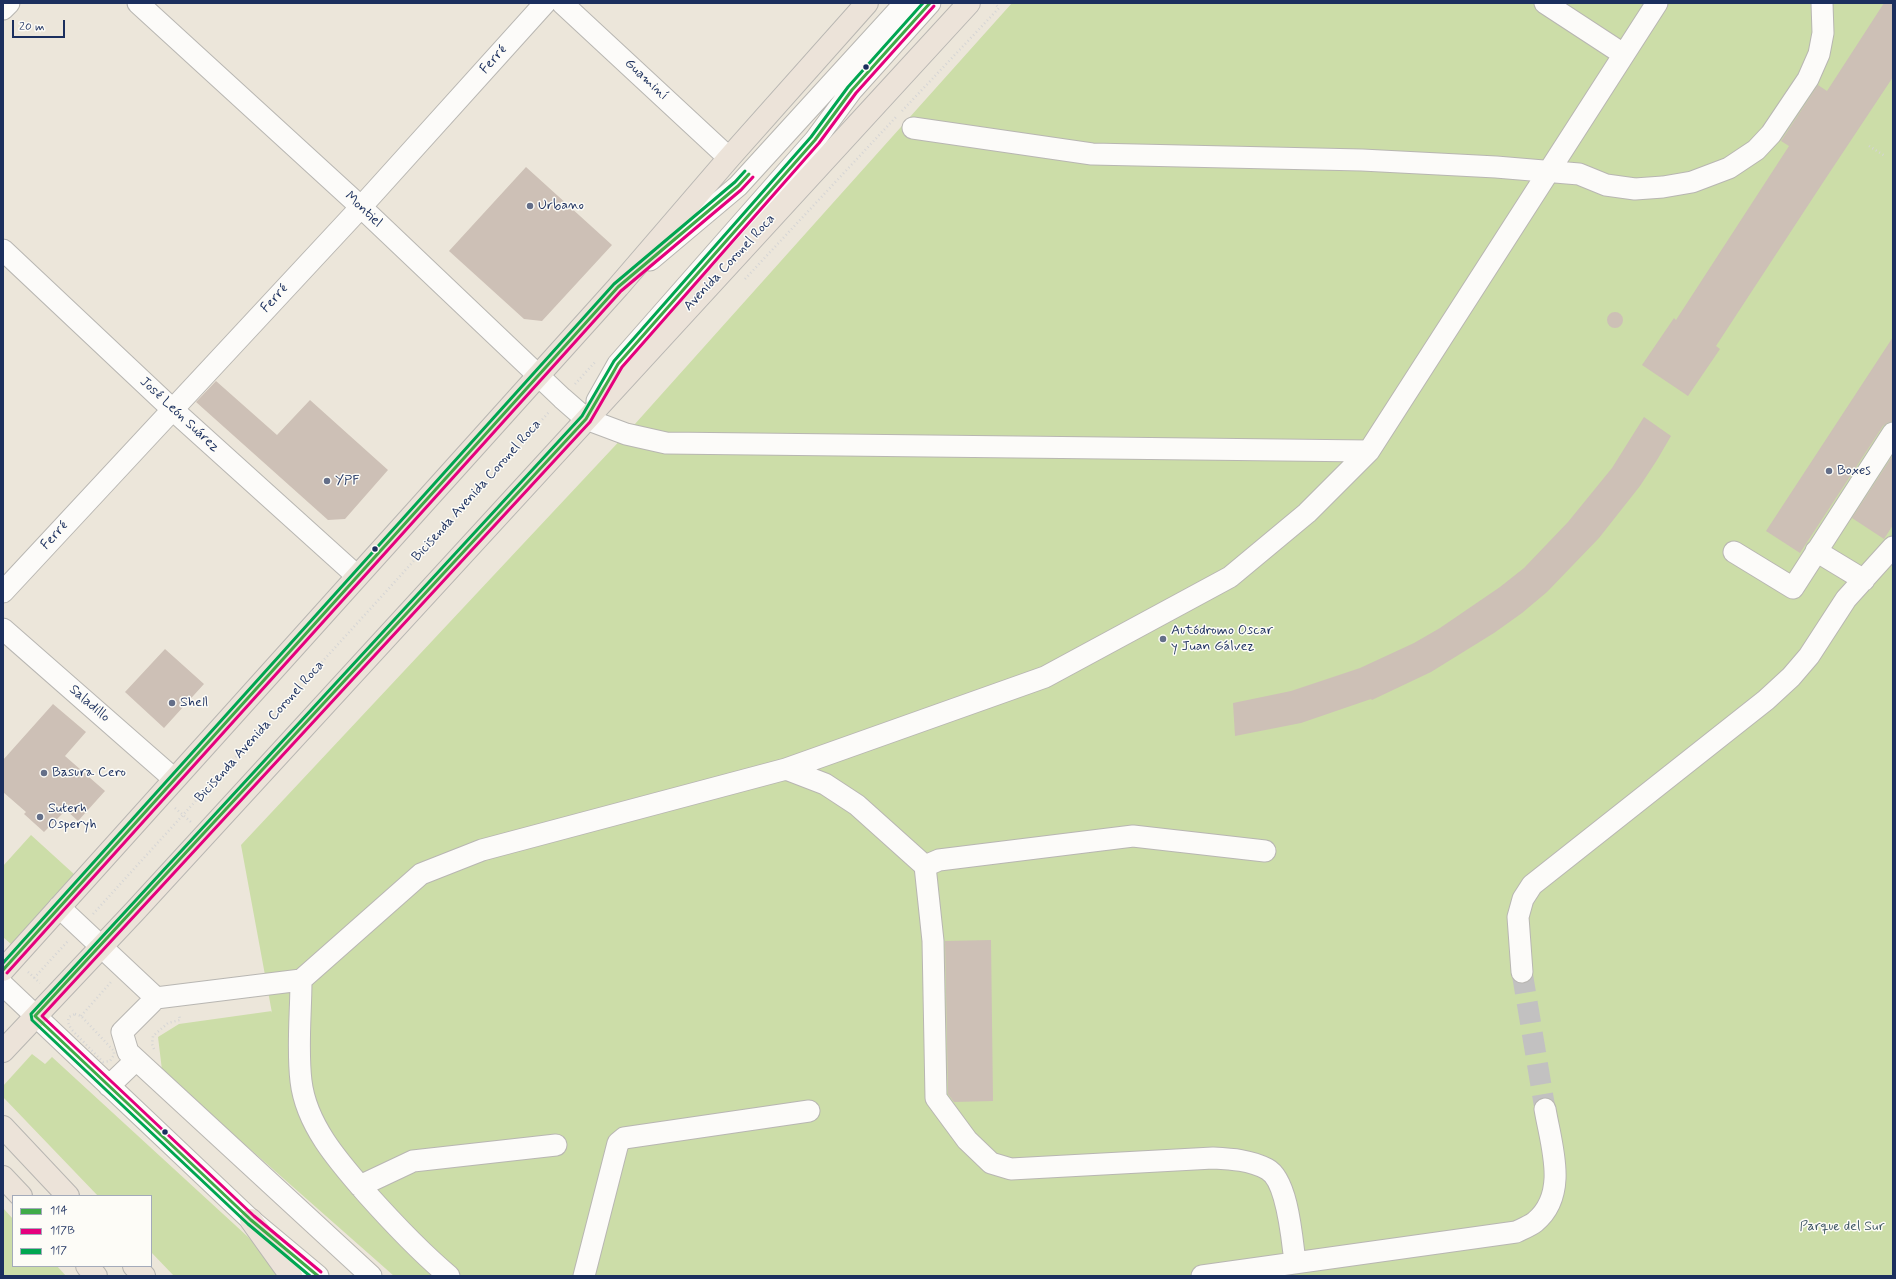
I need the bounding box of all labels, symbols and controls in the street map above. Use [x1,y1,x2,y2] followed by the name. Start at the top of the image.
[14,12,67,38] scale bar
[19,19,45,35] text: 20 m
[477,42,511,78] street label: Ferré
[621,56,671,104] street label: Guaminí
[861,62,871,72] unlabelled marker
[341,188,385,232] street label: Montiel
[538,198,584,214] place label: Urbano
[525,201,535,211] marker: Urbano
[681,211,779,315] street label: Avenida Coronel Roca
[258,281,292,317] street label: Ferré
[136,374,222,456] street label: José León Suárez
[409,417,545,565] street label: Bicisenda Avenida Coronel Roca
[1837,463,1871,479] place label: Boxes
[1824,466,1834,476] marker: Boxes
[335,473,360,489] place label: YPF
[322,476,332,486] marker: YPF
[38,518,72,554] street label: Ferré
[370,544,380,554] unlabelled marker
[1171,623,1273,656] place label: Autódromo Oscar y Juan Gálvez
[1158,634,1168,644] marker: Autódromo Oscar y Juan Gálvez
[192,658,328,806] street label: Bicisenda Avenida Coronel Roca
[65,682,113,726] street label: Saladillo
[180,695,208,711] place label: Shell
[167,698,177,708] marker: Shell
[52,765,126,781] place label: Basura Cero
[39,768,49,778] marker: Basura Cero
[48,801,97,834] place label: Suterh Osperyh
[35,812,45,822] marker: Suterh Osperyh
[160,1127,170,1137] unlabelled marker
[12,1195,152,1267] legend
[50,1203,68,1219] text: 114
[1800,1219,1884,1235] park label: Parque del Sur
[50,1223,75,1239] text: 117B
[50,1243,67,1259] text: 117

